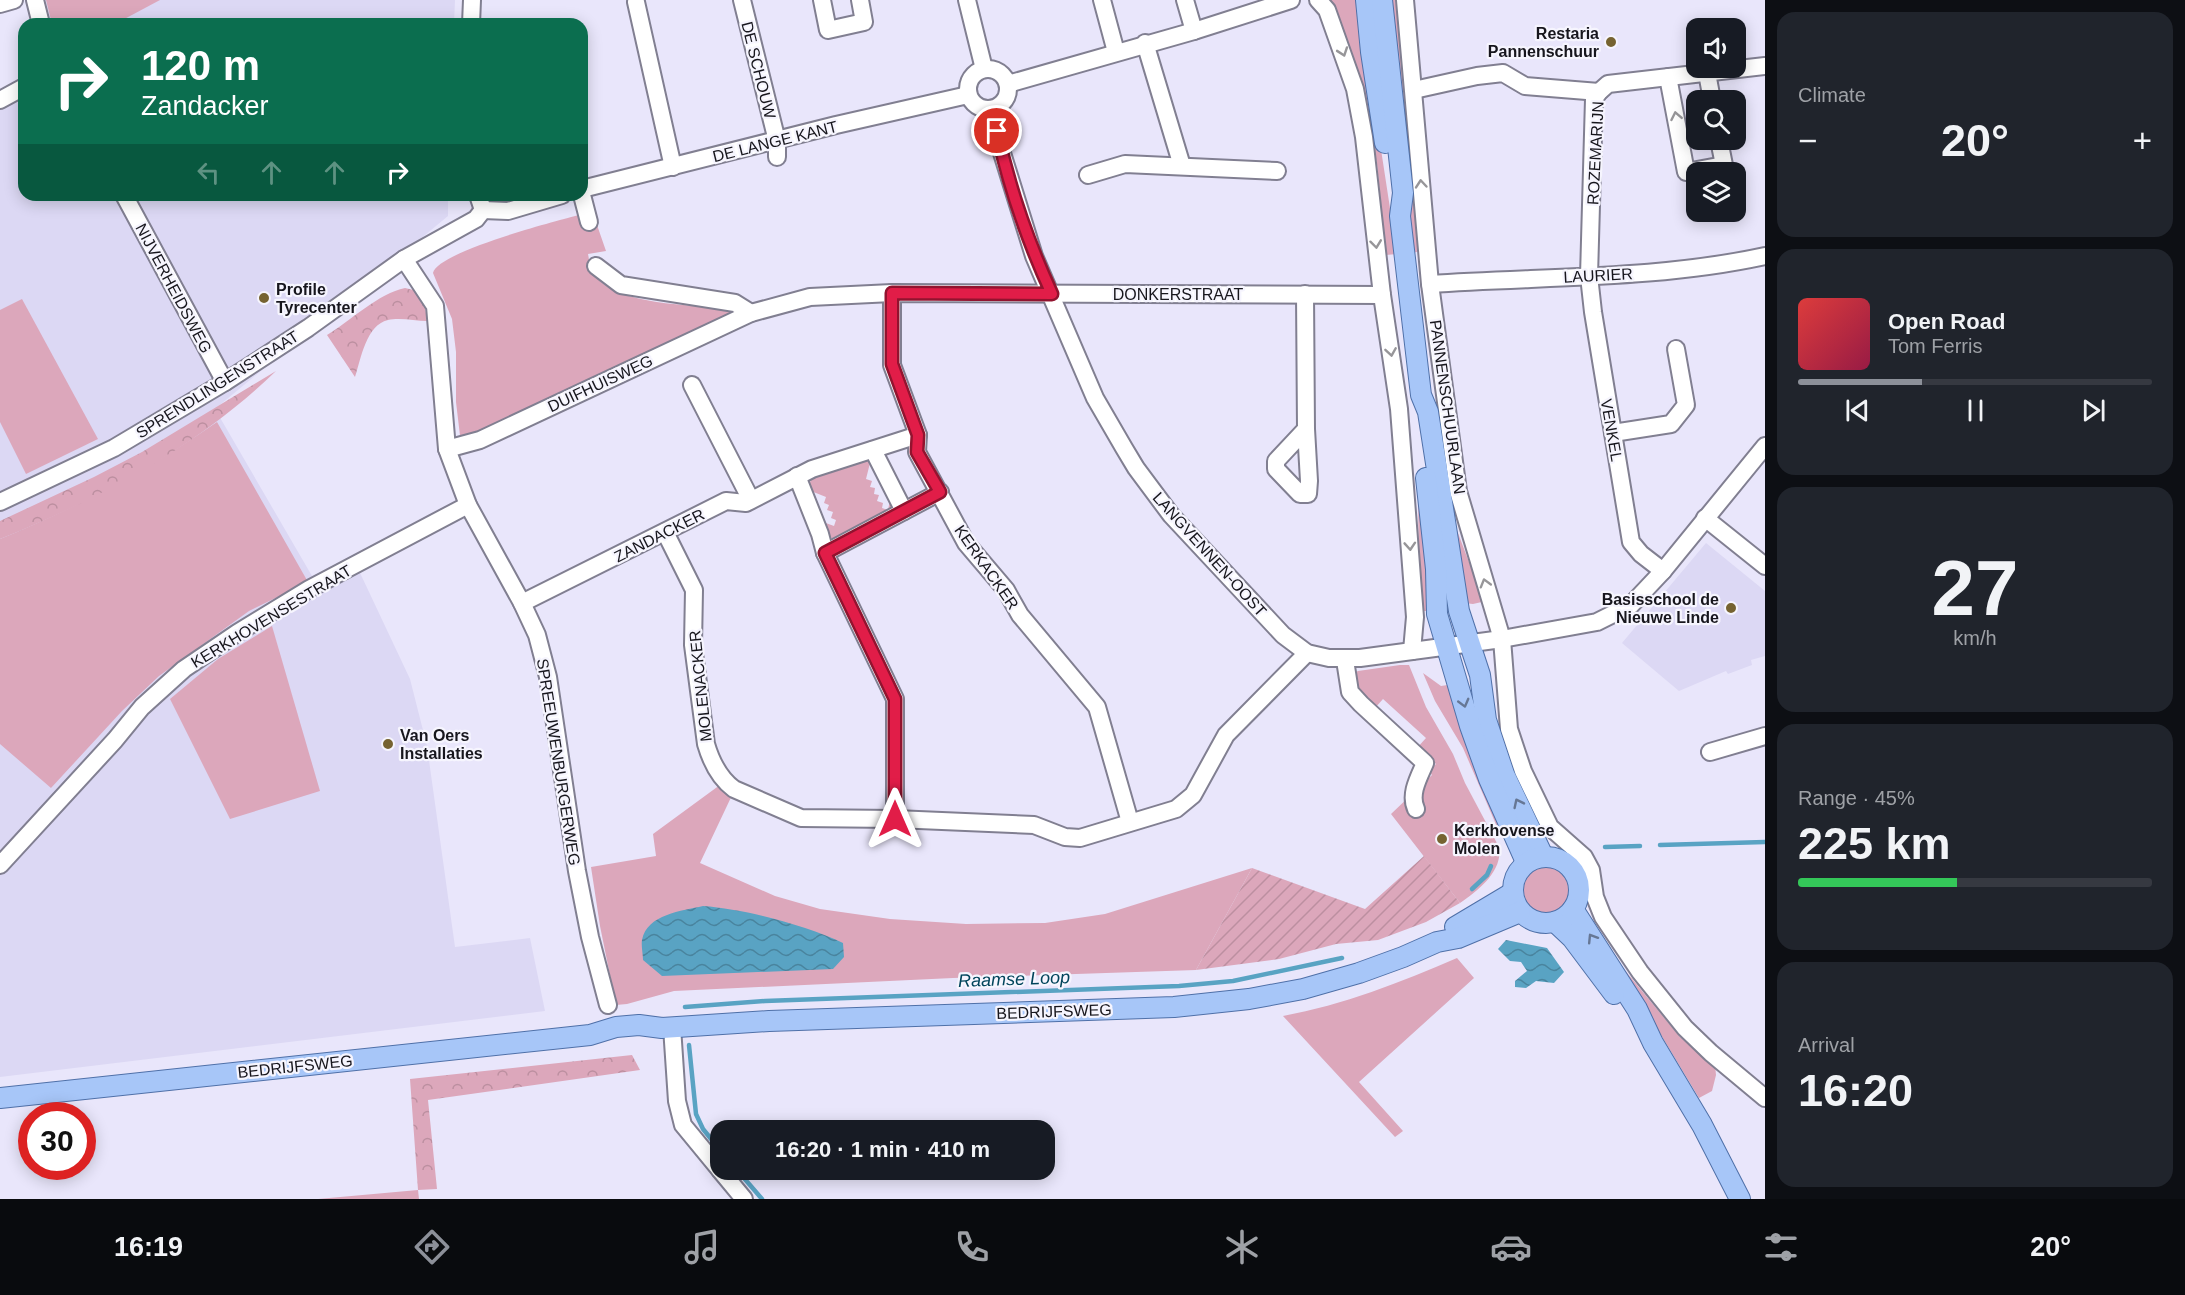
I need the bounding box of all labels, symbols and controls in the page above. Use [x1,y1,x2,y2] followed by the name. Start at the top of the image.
[1686,18,1746,222] map controls
[1686,18,1746,78] button: sound
[738,20,779,121] street label: DE SCHOUW
[1488,25,1599,60] place label: Restaria Pannenschuur
[1604,35,1618,49] marker: Restaria Pannenschuur
[42,42,120,120] icon: right
[141,42,260,89] text: 120 m
[1335,46,1348,57] one-way arrow
[1798,84,1866,106] text: Climate
[1686,90,1746,150] button: search
[141,91,269,121] text: Zandacker
[1584,101,1607,205] street label: ROZEMARIJN
[971,105,1022,156] pin
[1670,112,1683,122] one-way arrow
[980,114,1013,147] icon: arrive
[1941,115,2009,166] text: 20°
[711,118,840,165] street label: DE LANGE KANT
[1798,122,1817,159] text: −
[2133,122,2152,159] text: +
[192,156,225,189] icon: left
[255,156,288,189] icon: ahead
[318,156,351,189] icon: ahead
[381,156,414,189] icon: right
[1686,162,1746,222] button: layers
[1415,180,1428,189] one-way arrow
[132,221,215,356] street label: NIJVERHEIDSWEG
[1369,239,1382,248] one-way arrow
[1563,265,1633,286] street label: LAURIER
[276,281,357,316] place label: Profile Tyrecenter
[1113,286,1243,303] street label: DONKERSTRAAT
[257,291,271,305] marker: Profile Tyrecenter
[1888,309,2005,334] text: Open Road
[1427,319,1468,495] street label: PANNENSCHUURLAAN
[133,327,302,441] street label: SPRENDLINGENSTRAAT
[1888,335,1982,357] text: Tom Ferris
[1384,348,1396,357] one-way arrow
[545,352,655,415] street label: DUIFHUISWEG
[1841,394,1874,427] icon: previous
[1959,394,1992,427] icon: pause
[2077,394,2110,427] icon: next
[1598,398,1625,463] street label: VENKEL
[1149,489,1270,620] street label: LANGVENNEN-OOST
[611,505,707,565] street label: ZANDACKER
[951,522,1022,613] street label: KERKACKER
[1403,542,1416,551] one-way arrow
[1932,544,2018,632] text: 27
[188,562,355,671] street label: KERKHOVENSESTRAAT
[1480,578,1492,589] one-way arrow
[1602,591,1719,626] place label: Basisschool de Nieuwe Linde
[1724,601,1738,615] marker: Basisschool de Nieuwe Linde
[1953,627,1997,649] text: km/h
[686,629,715,743] street label: MOLENACKER
[534,657,583,867] street label: SPREEUWENBURGERWEG
[1457,697,1469,707] one-way arrow
[400,727,483,762] place label: Van Oers Installaties
[381,737,395,751] marker: Van Oers Installaties
[863,787,927,851] position arrow
[1798,787,1915,809] text: Range · 45%
[1514,799,1526,810] one-way arrow
[1798,818,1951,869] text: 225 km
[1454,822,1555,857] place label: Kerkhovense Molen
[1435,832,1449,846] marker: Kerkhovense Molen
[1588,934,1600,944] one-way arrow
[958,967,1070,991] water label: Raamse Loop
[996,1001,1112,1022] street label: BEDRIJFSWEG
[1798,1034,1855,1056] text: Arrival
[237,1052,353,1081] street label: BEDRIJFSWEG
[1798,1065,1913,1116] text: 16:20
[18,1102,96,1180] speed limit sign: 30
[775,1137,990,1162] text: 16:20 · 1 min · 410 m
[411,1226,453,1268] icon: directions
[681,1226,723,1268] icon: music
[951,1226,993,1268] icon: phone
[1221,1226,1263,1268] icon: climate
[1490,1226,1532,1268] icon: car
[1760,1226,1802,1268] icon: filters
[114,1232,183,1262] text: 16:19
[2030,1232,2071,1262] text: 20°

